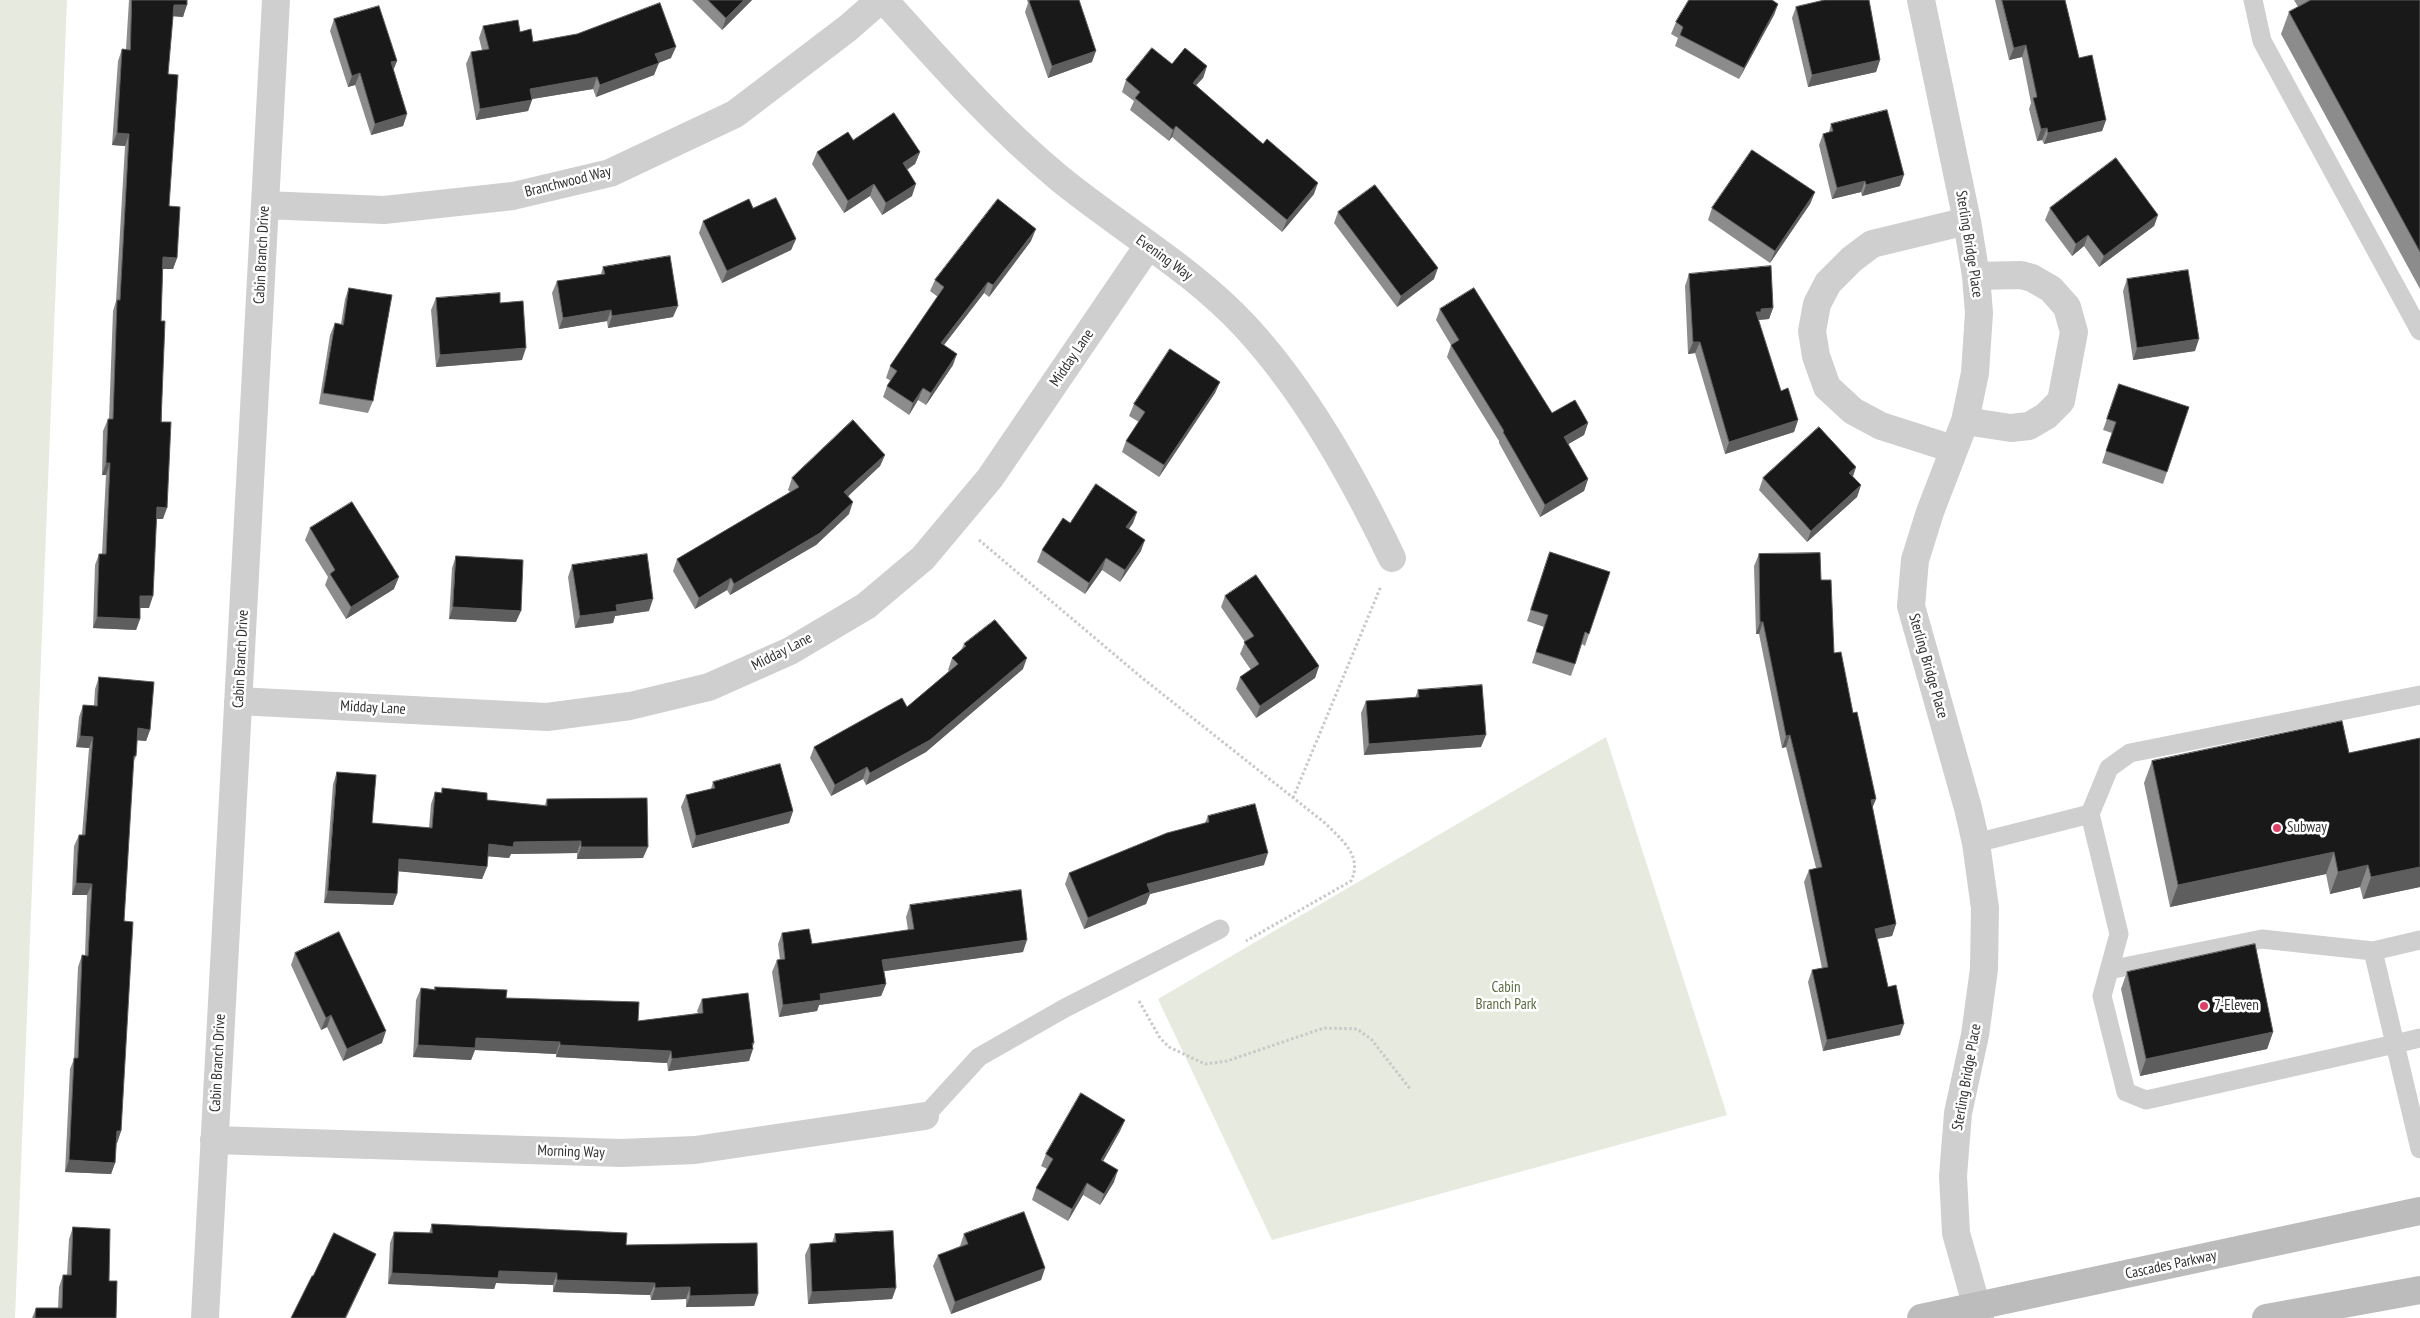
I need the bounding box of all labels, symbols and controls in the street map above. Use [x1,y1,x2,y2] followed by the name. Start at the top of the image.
[523,163,613,201] street label: Branchwood Way
[1952,189,1986,299] street label: Sterling Bridge Place
[250,205,274,305] street label: Cabin Branch Drive
[1132,231,1196,285] street label: Evening Way
[1046,326,1098,390] street label: Midday Lane
[229,609,253,709] street label: Cabin Branch Drive
[1904,612,1952,720] street label: Sterling Bridge Place
[749,629,815,675] street label: Midday Lane
[340,697,406,719] street label: Midday Lane
[2287,819,2327,837] place label: Subway
[2271,822,2283,834] marker: Subway
[1475,979,1537,1014] park label: Cabin Branch Park
[2214,997,2259,1015] place label: 7-Eleven
[2198,1000,2210,1012] marker: 7-Eleven
[206,1013,230,1113] street label: Cabin Branch Drive
[1949,1022,1985,1132] street label: Sterling Bridge Place
[537,1142,605,1162] street label: Morning Way
[2124,1247,2218,1283] street label: Cascades Parkway

